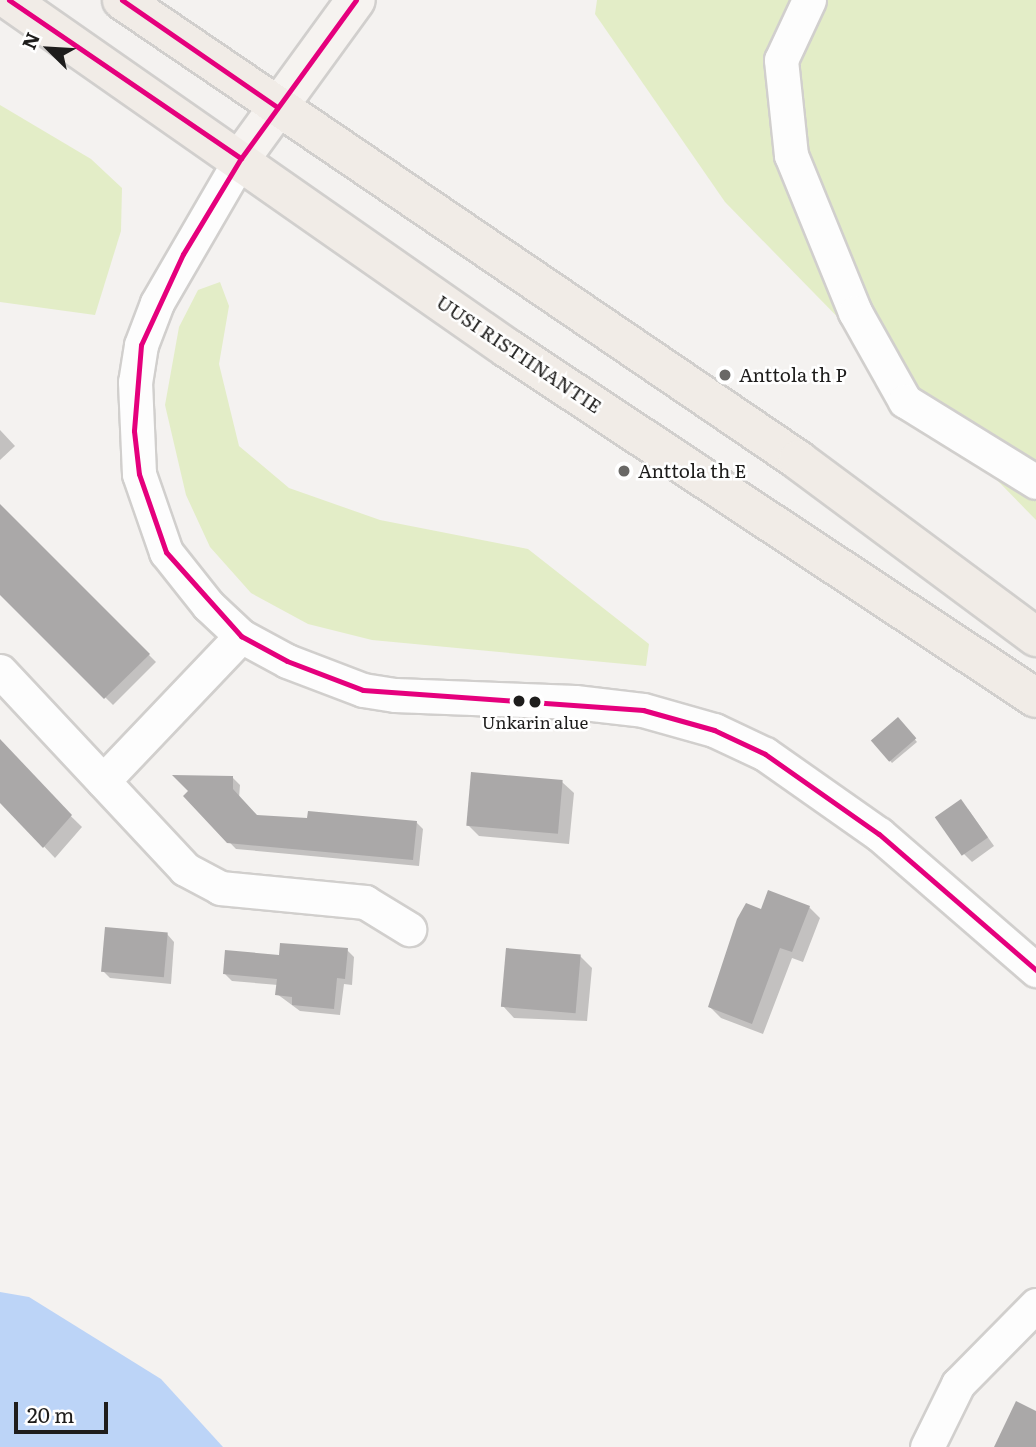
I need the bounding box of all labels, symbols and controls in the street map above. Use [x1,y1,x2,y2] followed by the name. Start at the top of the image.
[14,14,84,84] north arrow
[14,27,46,53] text: N
[432,290,606,418] street label: UUSI RISTIINANTIE
[739,364,847,386] place label: Anttola th P
[717,367,733,383] marker: Anttola th P
[638,460,746,482] place label: Anttola th E
[616,463,632,479] marker: Anttola th E
[512,694,526,708] unlabelled marker
[528,695,542,709] marker: Unkarin alue
[482,712,588,732] place label: Unkarin alue
[18,1388,112,1432] scale bar
[27,1398,74,1429] text: 20 m

